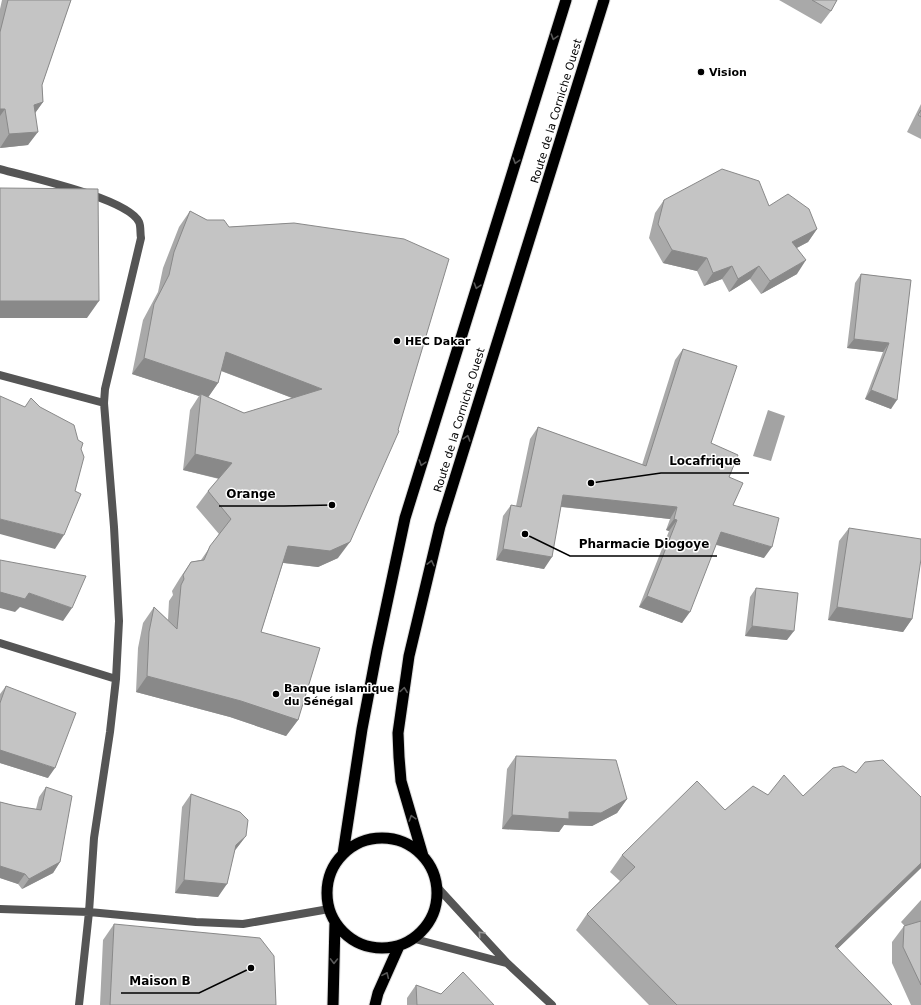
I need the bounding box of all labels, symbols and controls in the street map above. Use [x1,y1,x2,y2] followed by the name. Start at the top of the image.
[550,34,559,41] one-way arrow
[528,37,585,185] street label: Route de la Corniche Ouest
[709,66,747,79] place label: Vision
[696,67,706,77] marker: Vision
[512,158,521,165] one-way arrow
[474,282,482,289] one-way arrow
[405,335,471,348] place label: HEC Dakar
[392,336,402,346] marker: HEC Dakar
[431,346,488,494] street label: Route de la Corniche Ouest
[462,435,471,442] one-way arrow
[661,449,749,473] callout: Locafrique
[669,454,741,468] text: Locafrique
[418,460,427,467] one-way arrow
[219,482,284,506] callout: Orange
[226,487,276,501] text: Orange
[570,532,717,556] callout: Pharmacie Diogoye
[579,537,709,551] text: Pharmacie Diogoye
[426,560,435,567] one-way arrow
[284,682,395,708] place label: Banque islamique du Sénégal
[399,687,408,693] one-way arrow
[271,689,281,699] marker: Banque islamique du Sénégal
[408,815,417,822] one-way arrow
[478,932,485,939] one-way arrow
[330,958,338,964] one-way arrow
[121,969,199,993] callout: Maison B
[382,972,390,979] one-way arrow
[129,974,191,988] text: Maison B

